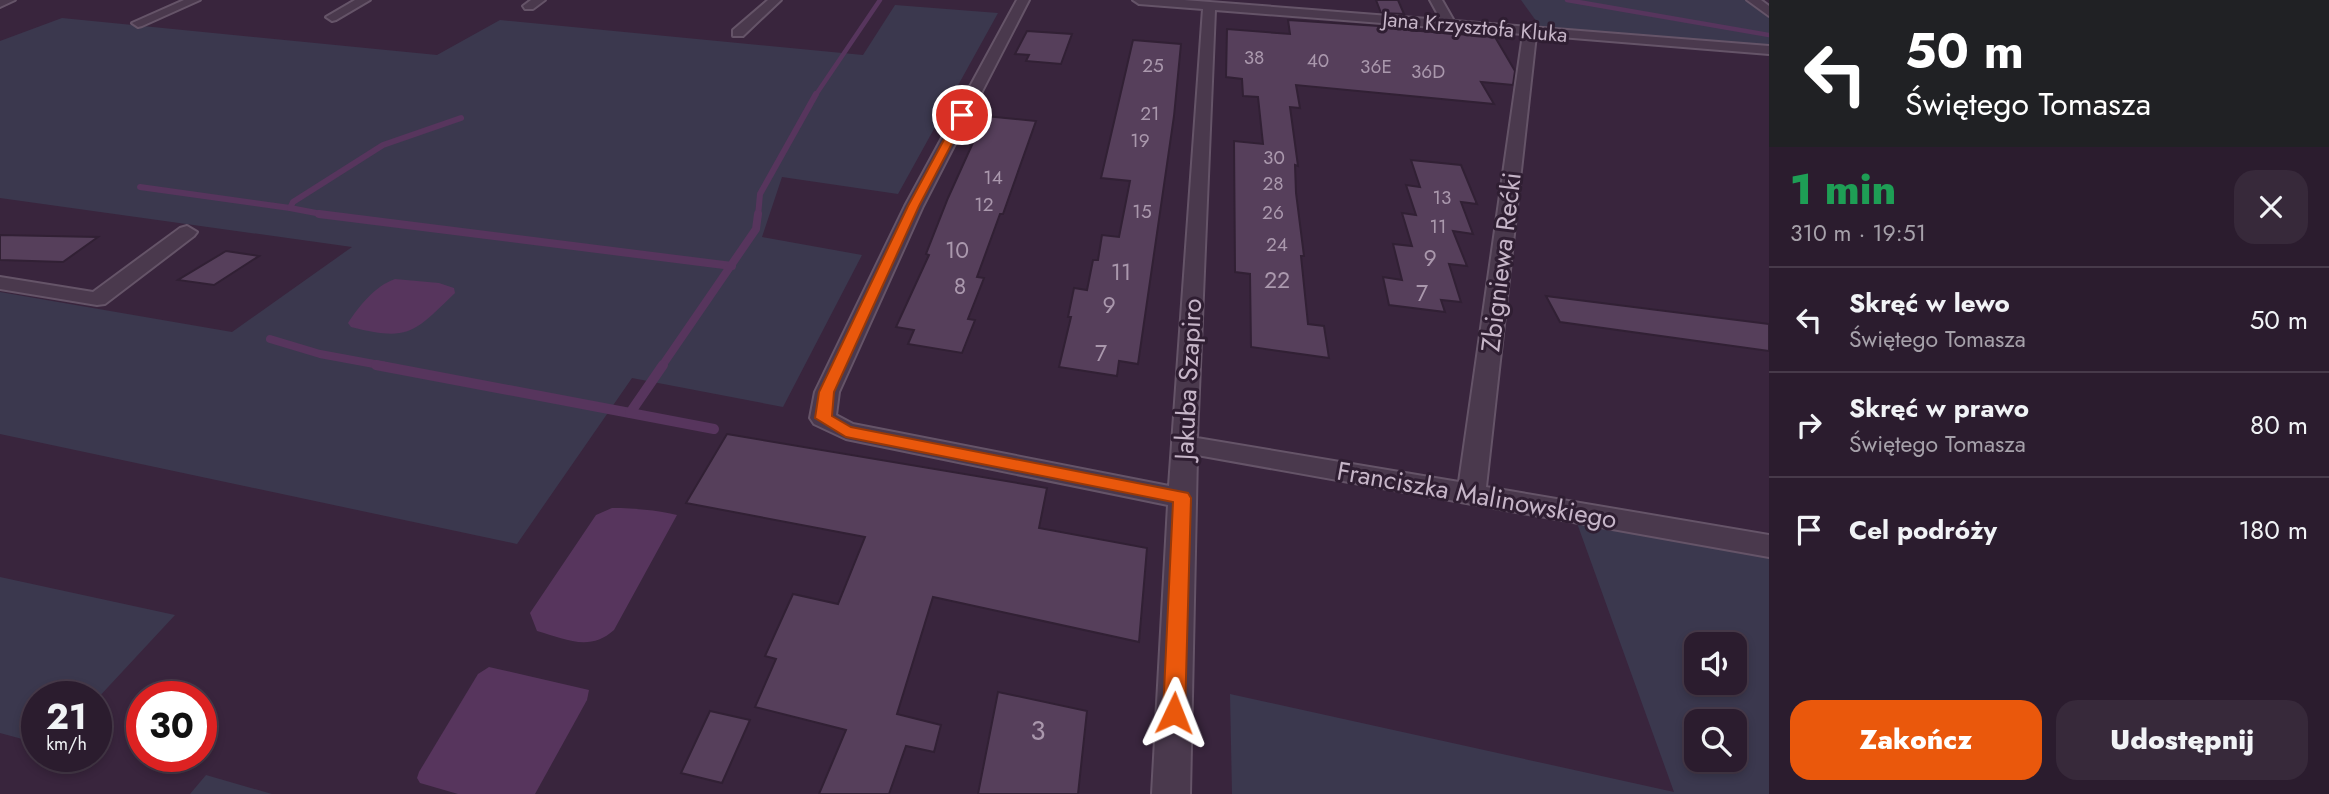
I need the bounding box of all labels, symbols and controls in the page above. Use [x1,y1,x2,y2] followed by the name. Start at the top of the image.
[1378,4,1569,50] street label: Jana Krzysztofa Kluka
[1905,16,2024,86] text: 50 m
[1790,28,1881,119] icon: left
[1244,44,1264,71] house number: 38
[1307,47,1329,74] house number: 40
[1142,52,1164,79] house number: 25
[1360,53,1392,80] house number: 36E
[1411,58,1445,85] house number: 36D
[1905,81,2151,127] text: Świętego Tomasza
[932,85,992,145] pin
[943,96,981,134] icon: arrive
[1140,100,1160,127] house number: 21
[1130,127,1150,154] house number: 19
[1263,144,1285,171] house number: 30
[1790,159,1896,220] text: 1 min
[983,164,1003,191] house number: 14
[1262,170,1284,197] house number: 28
[1471,170,1531,354] street label: Zbigniewa Rećki
[2234,170,2308,244] button: close
[1433,184,1451,211] house number: 13
[974,191,994,218] house number: 12
[1132,198,1152,225] house number: 15
[1262,199,1284,226] house number: 26
[1429,213,1447,240] house number: 11
[1790,216,1926,250] text: 310 m · 19:51
[1266,231,1288,258] house number: 24
[945,233,969,267] house number: 10
[1423,241,1437,275] house number: 9
[1111,255,1131,289] house number: 11
[1264,263,1290,297] house number: 22
[954,269,966,303] house number: 8
[1416,276,1428,310] house number: 7
[1849,284,2010,322] text: Skręć w lewo
[1102,288,1116,322] house number: 9
[1165,297,1211,464] street label: Jakuba Szapiro
[1790,301,1828,339] icon: left
[2250,301,2308,339] text: 50 m
[1849,322,2026,356] text: Świętego Tomasza
[1095,336,1107,370] house number: 7
[1849,389,2029,427] text: Skręć w prawo
[1790,406,1828,444] icon: right
[2250,406,2308,444] text: 80 m
[1849,427,2026,461] text: Świętego Tomasza
[1334,452,1620,538] street label: Franciszka Malinowskiego
[1790,511,1828,549] icon: arrive
[1849,511,1997,549] text: Cel podróży
[2238,511,2308,549] text: 180 m
[1684,632,1747,772] map controls
[1684,632,1747,695] button: sound
[1137,676,1211,750] position arrow
[126,681,217,772] speed limit sign: 30
[46,692,87,742] text: 21
[1790,700,2042,780] button: Zakończ
[2056,700,2308,780] button: Udostępnij
[1684,709,1747,772] button: search
[1030,710,1046,751] house number: 3
[46,731,87,757] text: km/h

